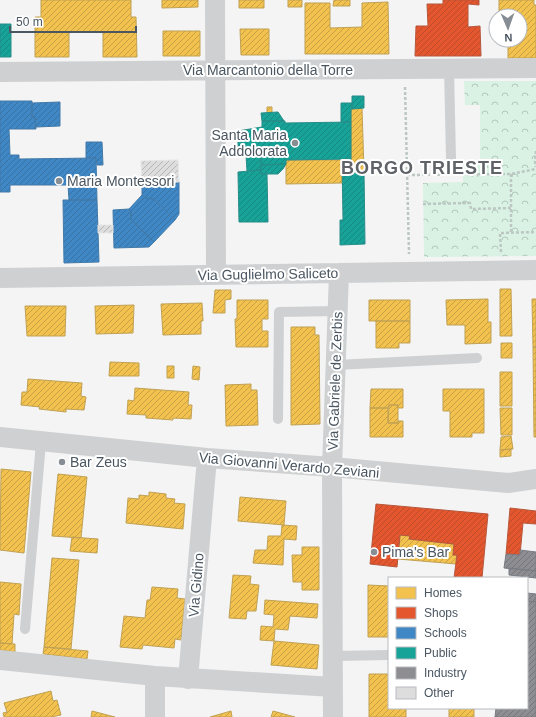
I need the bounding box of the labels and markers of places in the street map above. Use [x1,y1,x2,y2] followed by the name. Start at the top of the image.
[212,127,287,159] place label: Santa Maria Addolorata
[290,138,300,148] marker: Santa Maria Addolorata
[67,173,174,189] place label: Maria Montessori
[54,176,64,186] marker: Maria Montessori
[70,454,127,470] place label: Bar Zeus
[57,457,67,467] marker: Bar Zeus
[382,544,450,560] place label: Pima's Bar
[369,547,379,557] marker: Pima's Bar

